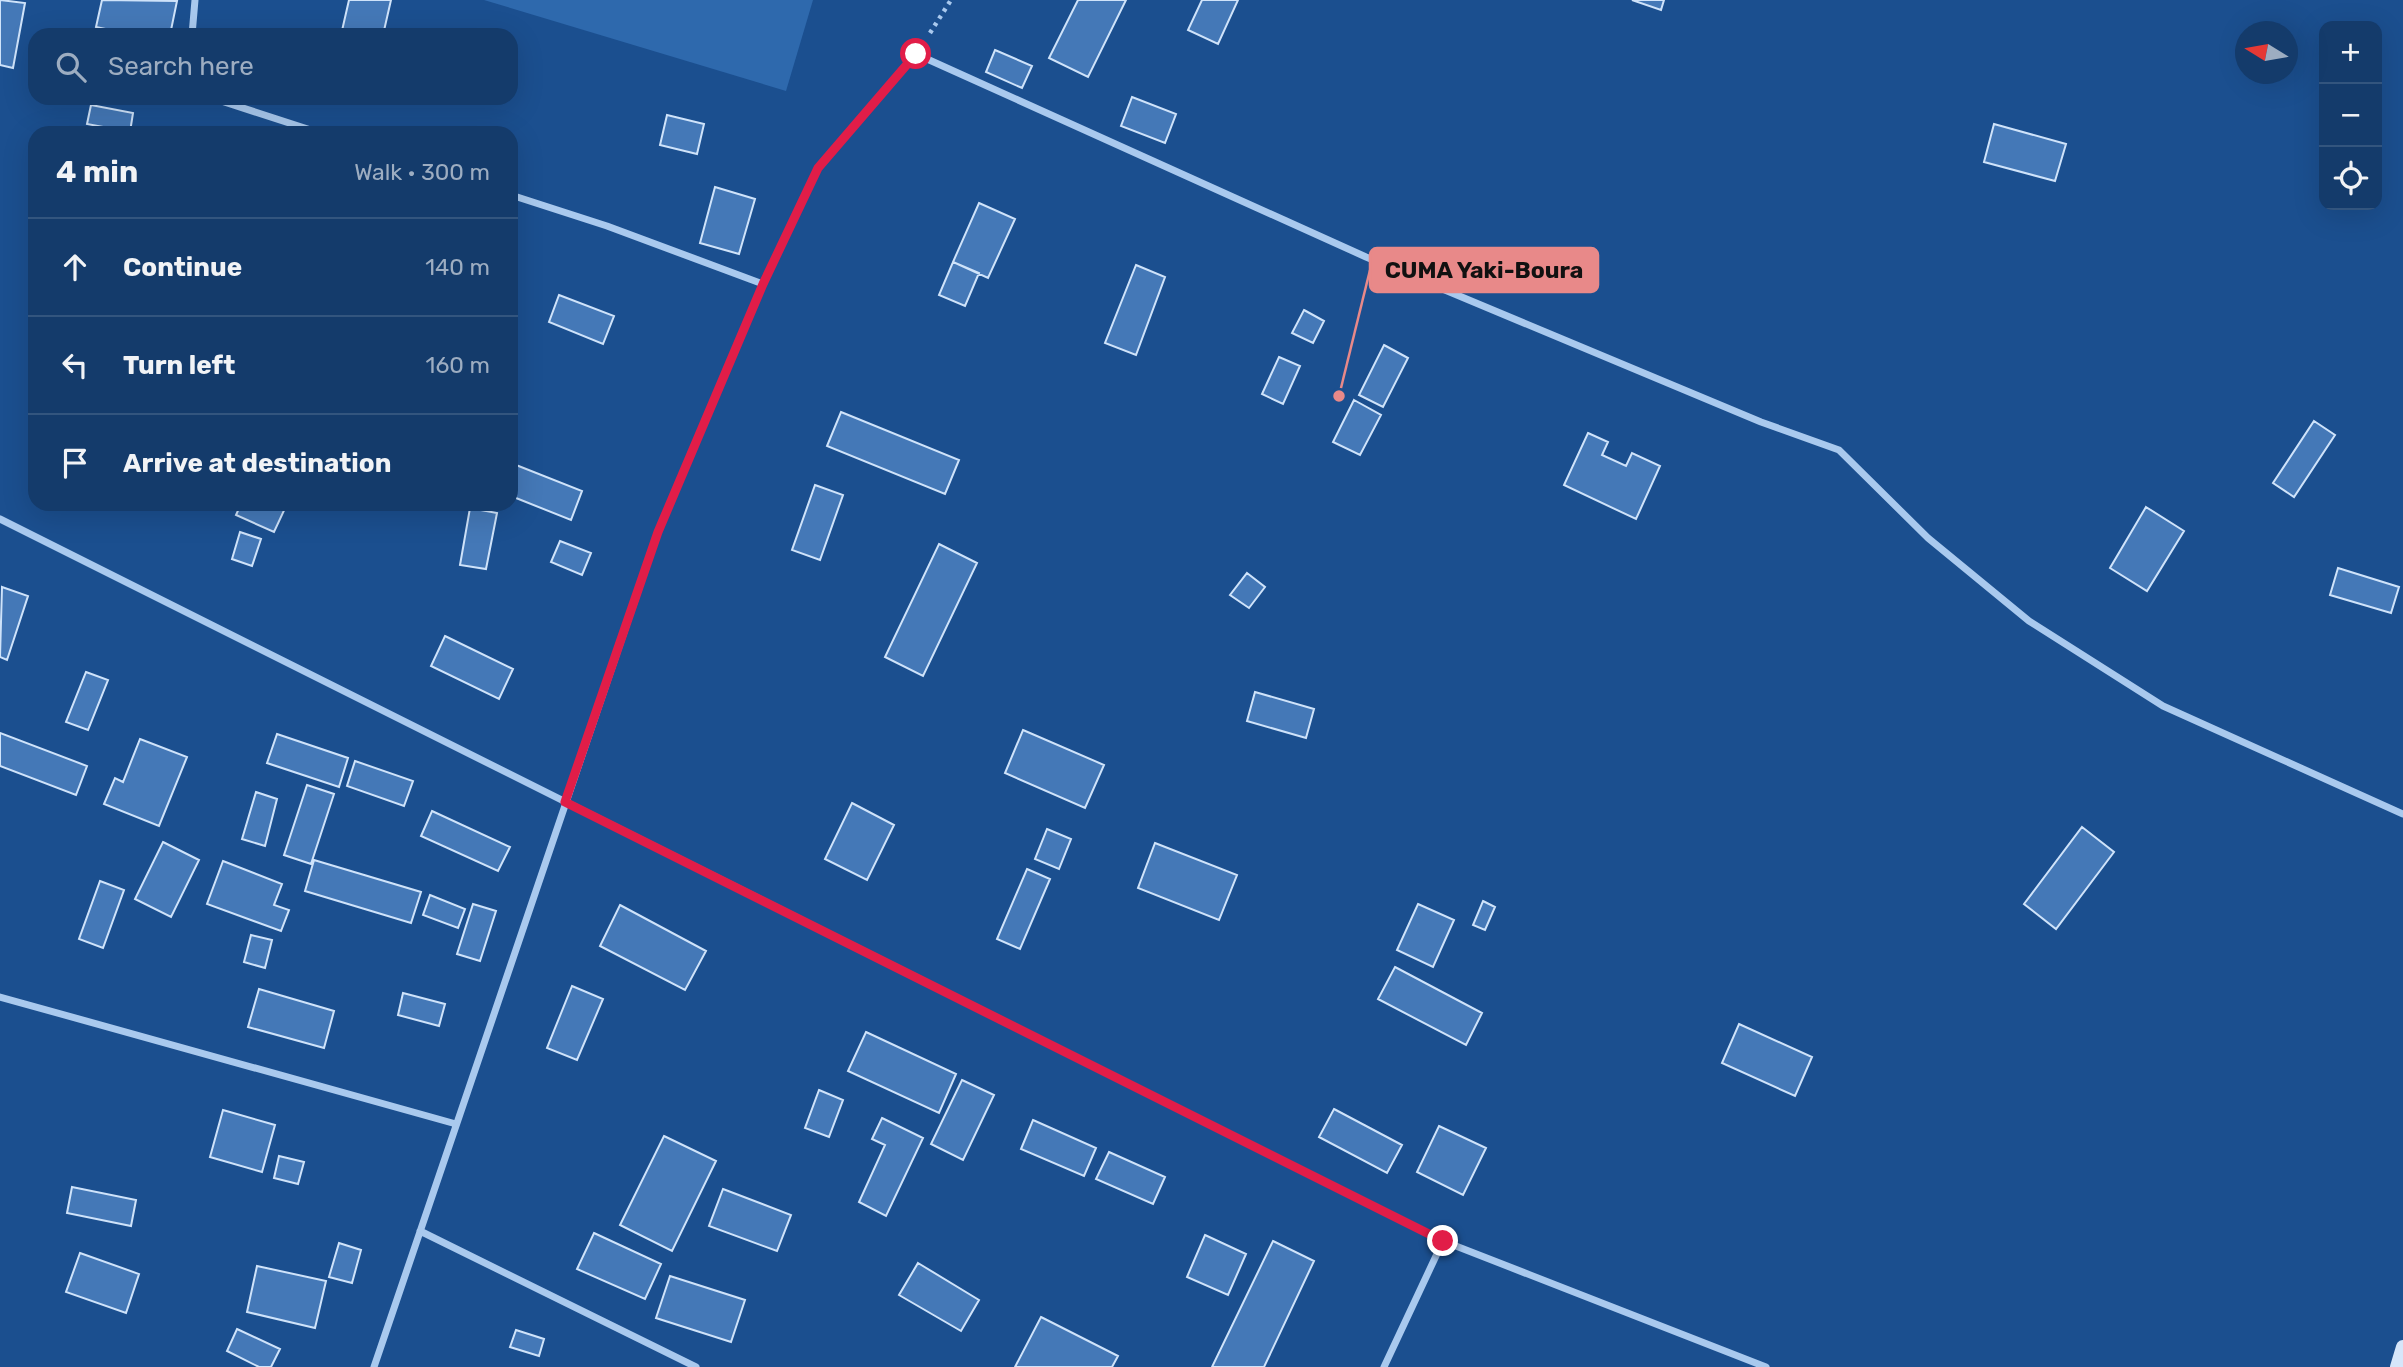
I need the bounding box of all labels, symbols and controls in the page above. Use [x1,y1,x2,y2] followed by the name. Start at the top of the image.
[2235,21,2298,84] north arrow
[2319,21,2382,210] map controls
[2319,21,2382,84] button: +
[28,28,518,105] search box
[900,38,931,69] route start
[52,48,90,86] icon: search
[108,51,254,82] text: Search here
[2319,84,2382,147] button: −
[2319,147,2382,210] button: locate
[56,154,138,190] text: 4 min
[354,158,490,186] text: Walk · 300 m
[56,248,94,286] icon: ahead
[1370,248,1598,292] callout: CUMA Yaki-Boura
[123,252,242,283] text: Continue
[425,253,490,281] text: 140 m
[1385,256,1583,284] text: CUMA Yaki-Boura
[56,346,94,384] icon: left
[123,350,235,381] text: Turn left
[426,351,490,379] text: 160 m
[56,444,94,482] icon: arrive
[123,448,391,479] text: Arrive at destination
[1427,1225,1458,1256] route end

